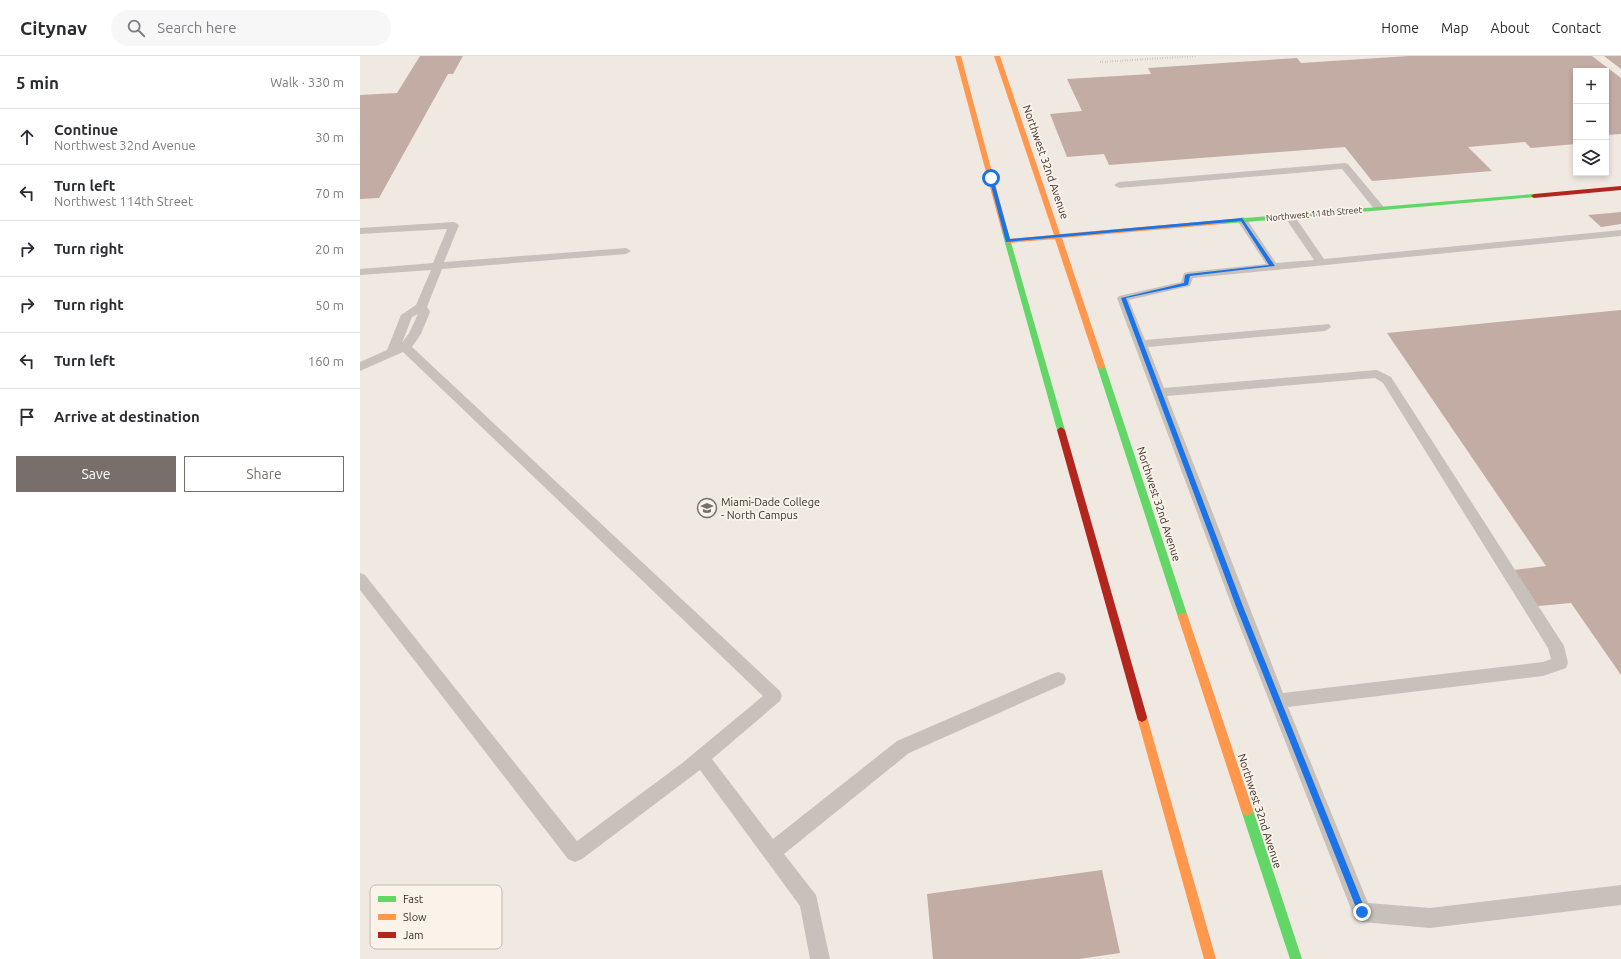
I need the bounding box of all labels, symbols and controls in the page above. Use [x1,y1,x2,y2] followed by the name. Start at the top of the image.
[111,10,391,46] search box
[20,17,87,39] text: Citynav
[125,17,147,39] icon: search
[157,19,237,36] text: Search here
[1381,20,1419,36] text: Home
[1441,20,1469,36] text: Map
[1491,20,1530,36] text: About
[1552,20,1601,36] text: Contact
[1573,68,1609,176] map controls
[1573,68,1609,104] button: +
[16,73,59,92] text: 5 min
[270,75,344,89] text: Walk · 330 m
[1021,103,1071,221] street label: Northwest 32nd Avenue
[1573,104,1609,140] button: −
[54,121,118,138] text: Continue
[16,126,38,148] icon: ahead
[315,130,344,144] text: 30 m
[54,138,196,152] text: Northwest 32nd Avenue
[1573,140,1609,176] button: layers
[982,169,1000,187] route start
[54,177,115,194] text: Turn left
[16,182,38,204] icon: left
[315,186,344,200] text: 70 m
[54,194,193,208] text: Northwest 114th Street
[1266,205,1363,223] street label: Northwest 114th Street
[16,238,38,260] icon: right
[54,240,124,257] text: Turn right
[315,242,344,256] text: 20 m
[16,294,38,316] icon: right
[54,296,124,313] text: Turn right
[315,298,344,312] text: 50 m
[16,350,38,372] icon: left
[54,352,115,369] text: Turn left
[308,354,344,368] text: 160 m
[16,406,38,428] icon: arrive
[54,408,200,425] text: Arrive at destination
[1135,445,1183,563] street label: Northwest 32nd Avenue
[16,456,176,492] button: Save
[184,456,344,492] button: Share
[721,496,820,521] place label: Miami-Dade College - North Campus
[696,497,718,519] school or university icon: Miami-Dade College - North Campus
[1236,752,1284,870] street label: Northwest 32nd Avenue
[370,885,502,949] legend
[403,893,424,905] text: Fast
[1353,903,1371,921] route end
[403,911,427,923] text: Slow
[403,929,424,941] text: Jam

